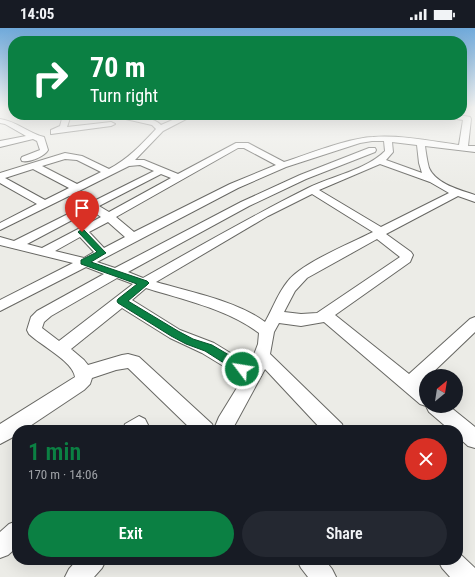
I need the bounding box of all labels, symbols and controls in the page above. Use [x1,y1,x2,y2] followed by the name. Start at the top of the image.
[20,5,54,23] text: 14:05
[90,51,146,84] text: 70 m
[24,52,76,104] icon: right
[90,85,158,106] text: Turn right
[65,191,99,232] pin
[71,197,93,219] icon: arrive
[221,348,263,390] position arrow
[419,369,463,413] north arrow
[419,369,463,413] map controls
[28,438,81,466] text: 1 min
[405,438,447,480] button: close
[28,467,98,482] text: 170 m · 14:06
[28,511,234,557] button: Exit
[242,511,447,557] button: Share

